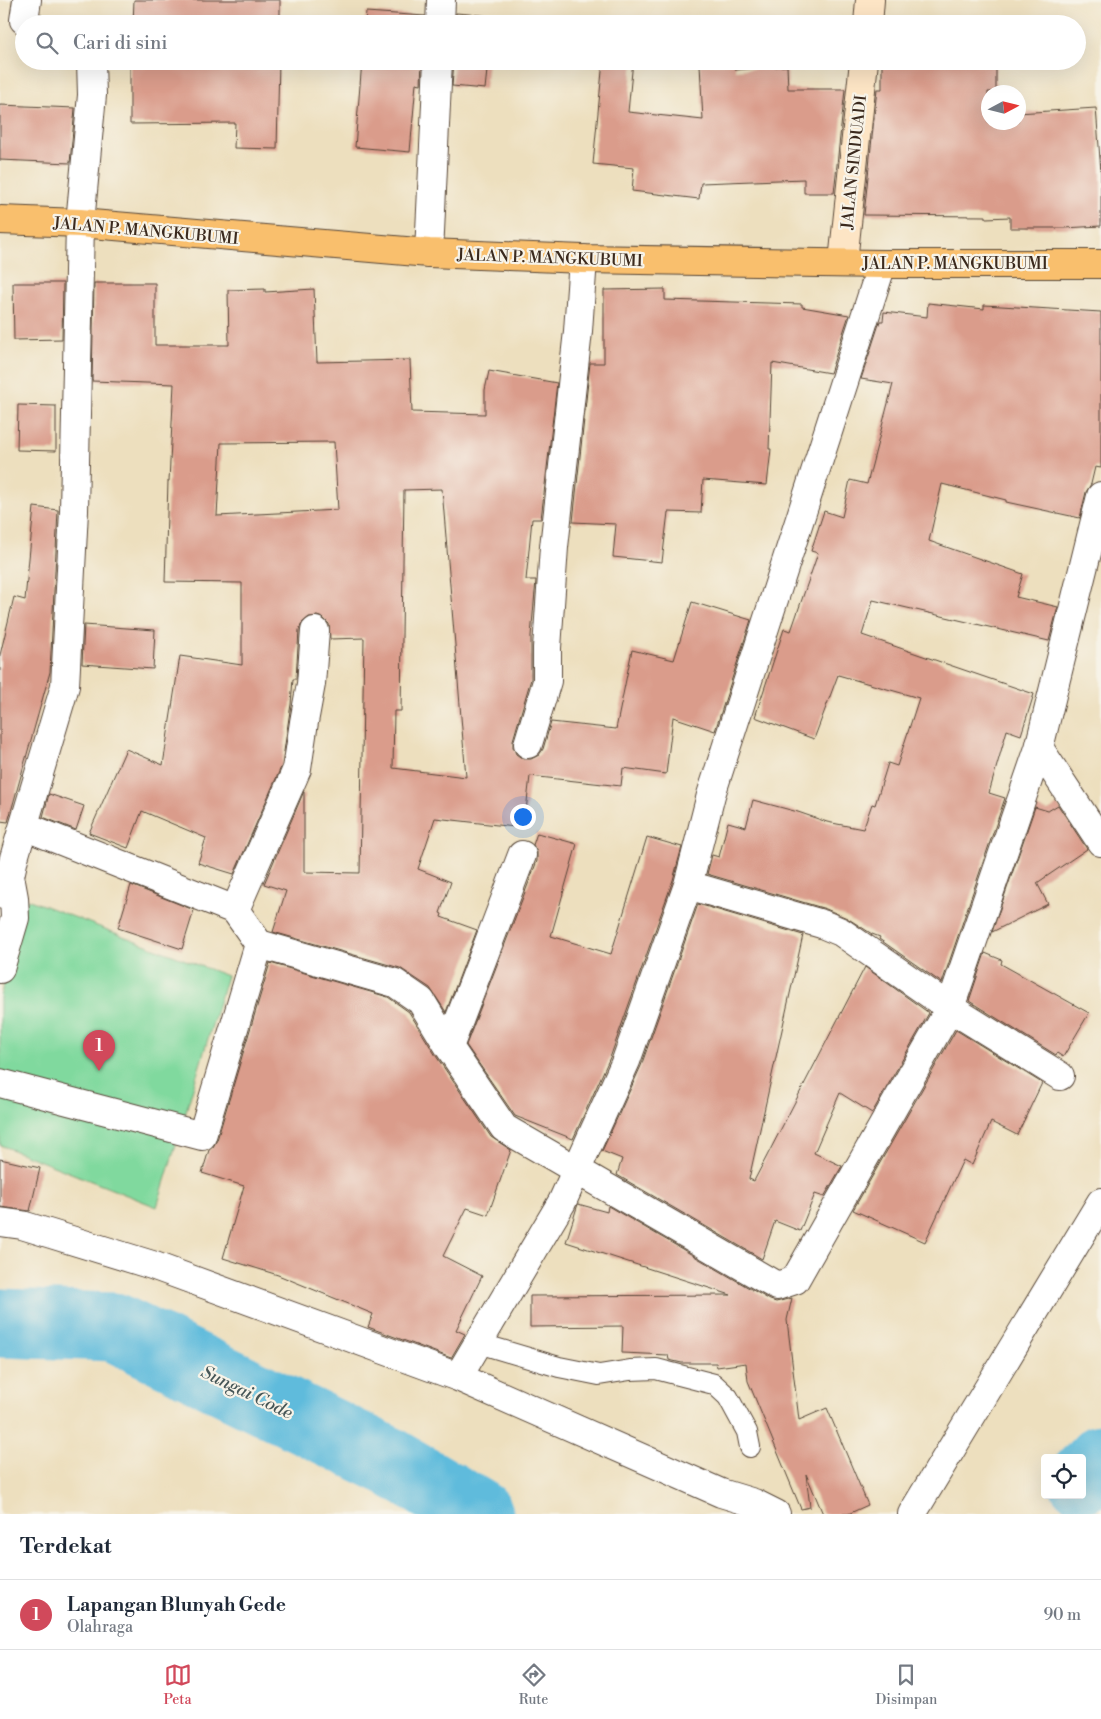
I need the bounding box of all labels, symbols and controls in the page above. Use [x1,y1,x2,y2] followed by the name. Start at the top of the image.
[15,15,1086,70] search box
[33,29,61,57] icon: search
[73,31,168,55] text: Cari di sini
[981,85,1026,130] north arrow
[837,94,871,231] street label: JALAN SINDUADI
[52,213,239,249] street label: JALAN P. MANGKUBUMI
[456,245,643,271] street label: JALAN P. MANGKUBUMI
[861,254,1048,274] street label: JALAN P. MANGKUBUMI
[510,804,536,830] your location
[83,1030,115,1071] pin: 1
[197,1360,297,1425] water label: Sungai Code
[1041,1454,1086,1499] map controls
[1041,1454,1086,1499] button: locate
[20,1534,111,1560] text: Terdekat
[67,1593,286,1617] text: Lapangan Blunyah Gede
[32,1605,40,1625] text: 1
[1043,1605,1081,1625] text: 90 m
[67,1617,133,1637] text: Olahraga
[164,1661,192,1709] tab: Peta
[519,1661,548,1709] tab: Rute
[875,1661,937,1709] tab: Disimpan

